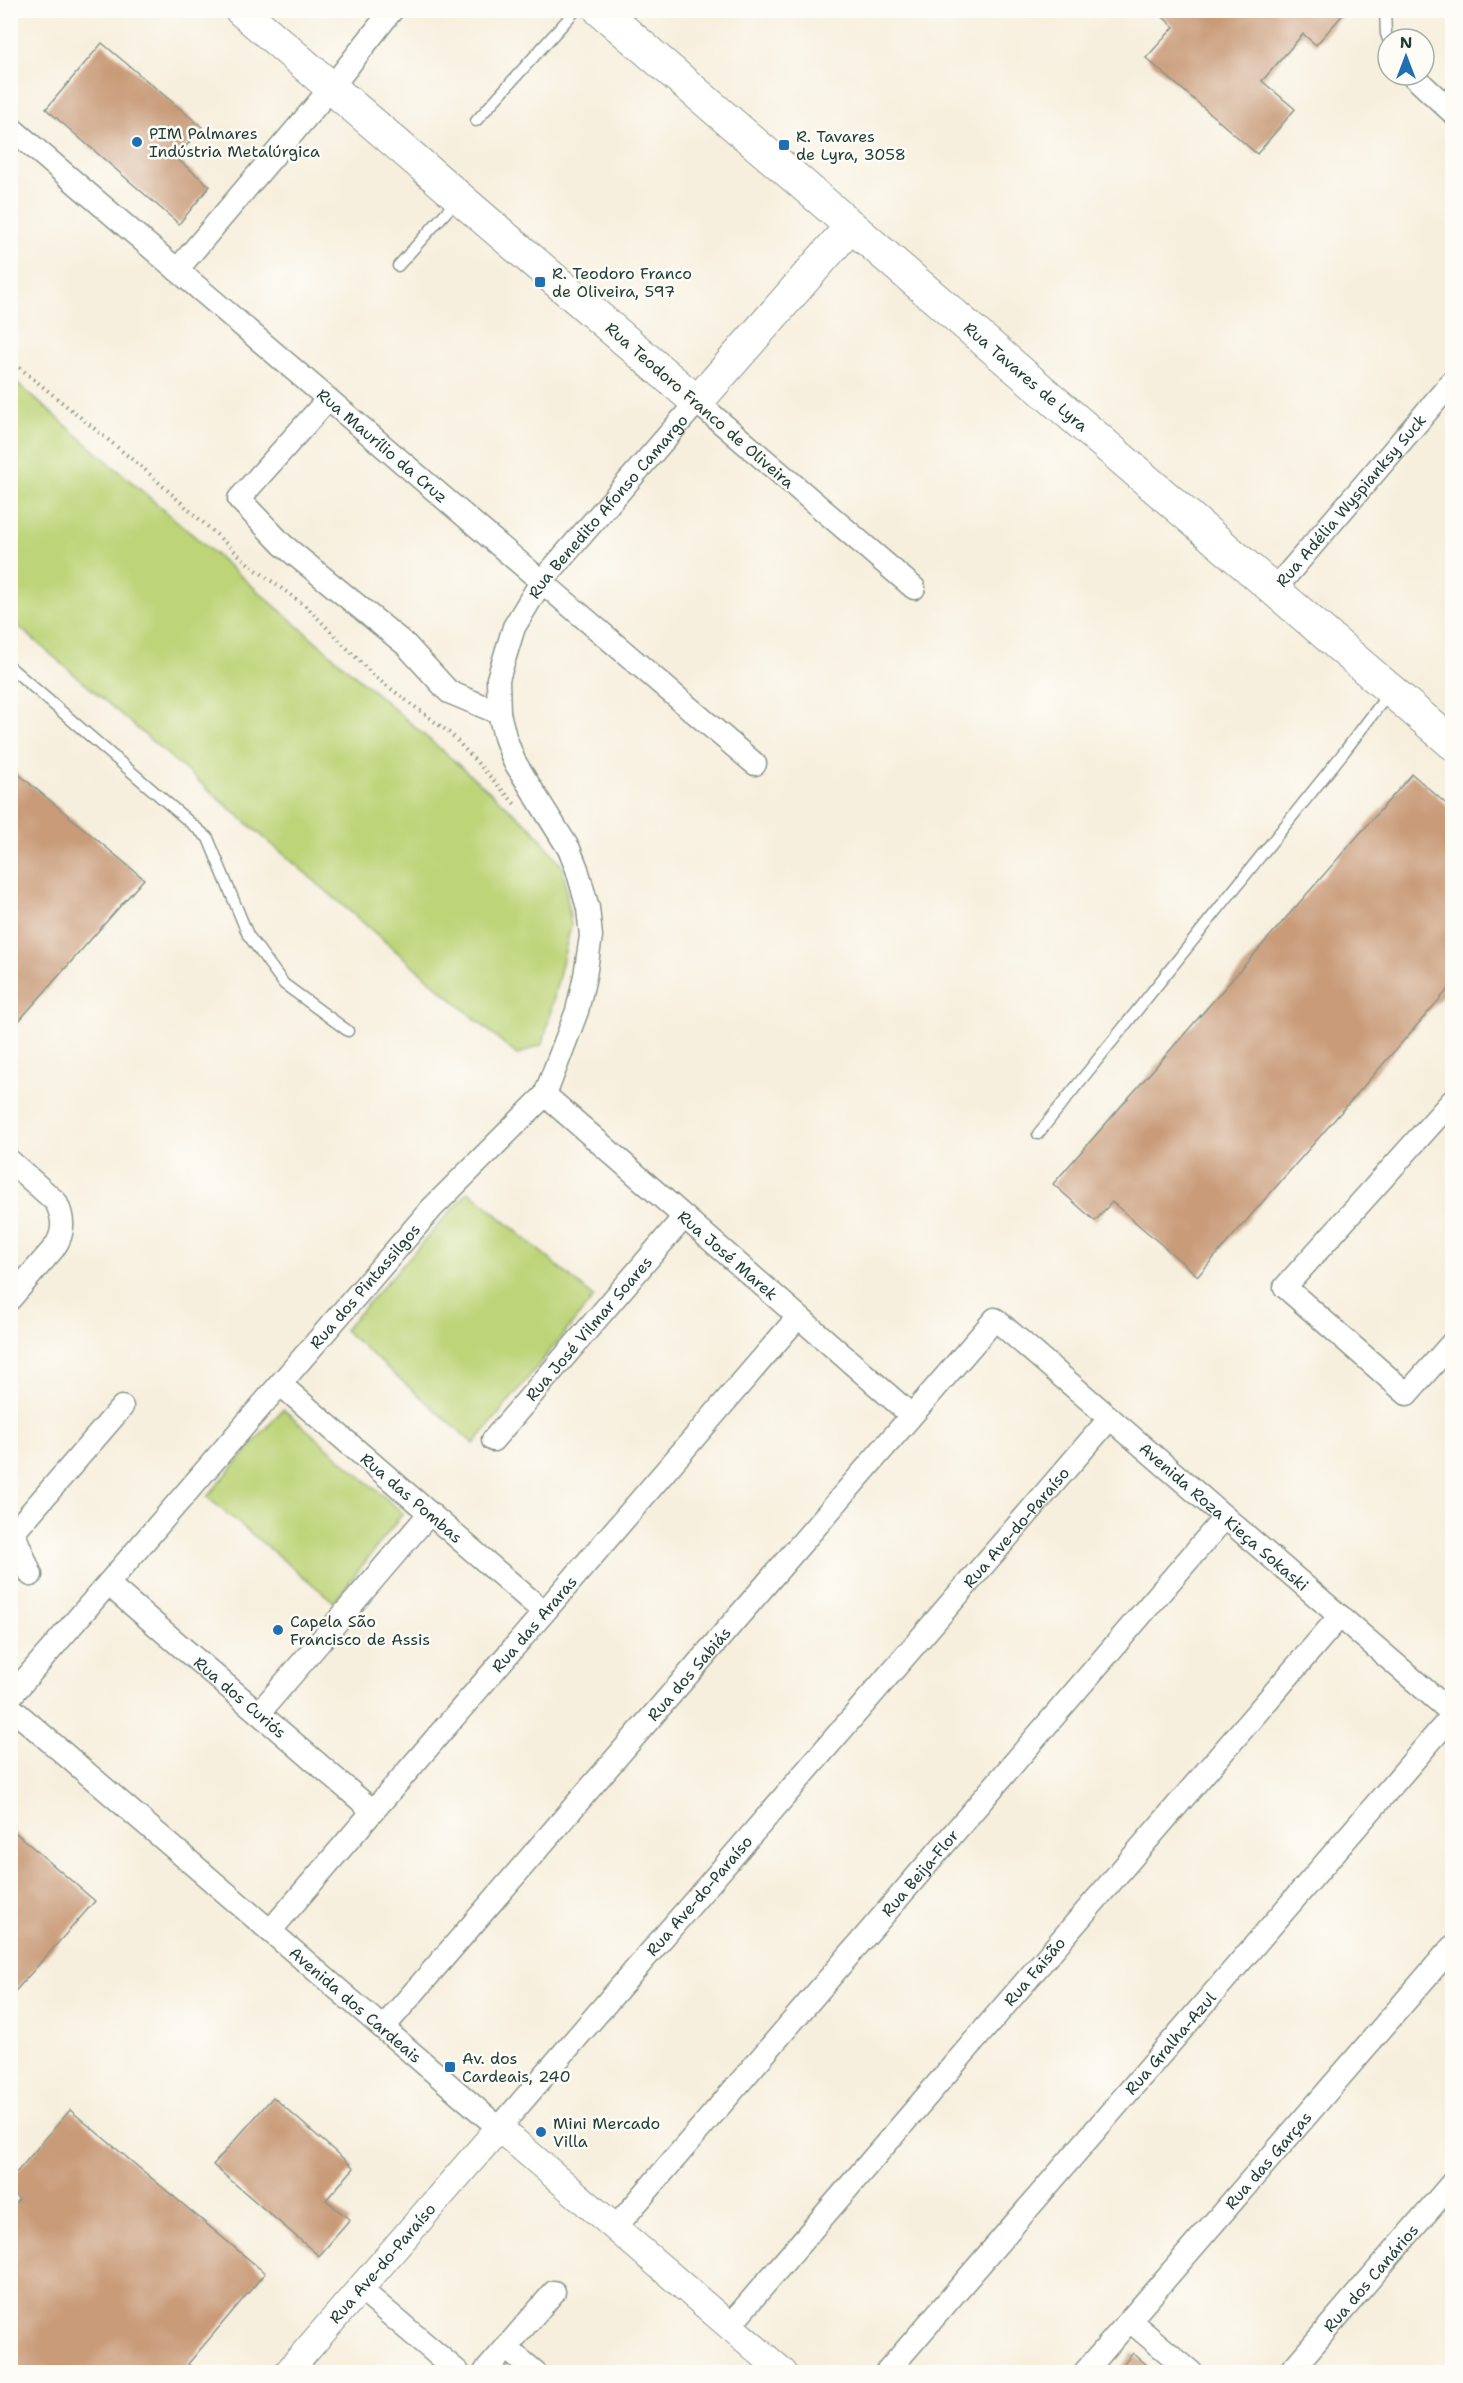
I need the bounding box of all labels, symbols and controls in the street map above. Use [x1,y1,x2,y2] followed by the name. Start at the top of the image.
[1376,27,1436,87] north arrow
[1400,32,1412,53] text: N
[149,123,320,162] place label: PIM Palmares Indústria Metalúrgica
[796,126,906,165] place label: R. Tavares de Lyra, 3058
[130,135,144,149] marker: PIM Palmares Indústria Metalúrgica
[777,138,791,152] marker: R. Tavares de Lyra, 3058
[552,263,692,302] place label: R. Teodoro Franco de Oliveira, 597
[533,275,547,289] marker: R. Teodoro Franco de Oliveira, 597
[601,318,798,493] street label: Rua Teodoro Franco de Oliveira
[959,318,1092,436] street label: Rua Tavares de Lyra
[312,384,452,508] street label: Rua Maurílio da Cruz
[523,410,693,603] street label: Rua Benedito Afonso Camargo
[1271,410,1431,591] street label: Rua Adélia Wyspianksy Suck
[673,1206,782,1305] street label: Rua José Marek
[305,1219,425,1353] street label: Rua dos Pintassilgos
[521,1252,657,1406] street label: Rua José Vilmar Soares
[1135,1438,1313,1596] street label: Avenida Roza Kieça Sokaski
[356,1448,467,1548] street label: Rua das Pombas
[959,1463,1074,1592] street label: Rua Ave-do-Paraíso
[487,1572,582,1677] street label: Rua das Araras
[290,1611,430,1650] place label: Capela São Francisco de Assis
[643,1622,736,1726] street label: Rua dos Sabiás
[271,1623,285,1637] marker: Capela São Francisco de Assis
[189,1652,290,1743] street label: Rua dos Curiós
[877,1825,963,1921] street label: Rua Beija-Flor
[642,1831,757,1961] street label: Rua Ave-do-Paraíso
[999,1933,1070,2011] street label: Rua Faisão
[285,1942,426,2068] street label: Avenida dos Cardeais
[1121,1988,1221,2099] street label: Rua Gralha-Azul
[462,2048,571,2087] place label: Av. dos Cardeais, 240
[443,2060,457,2074] marker: Av. dos Cardeais, 240
[1220,2107,1317,2214] street label: Rua das Garças
[553,2113,660,2152] place label: Mini Mercado Villa
[534,2125,548,2139] marker: Mini Mercado Villa
[325,2199,440,2328] street label: Rua Ave-do-Paraíso
[1319,2220,1423,2337] street label: Rua dos Canários

